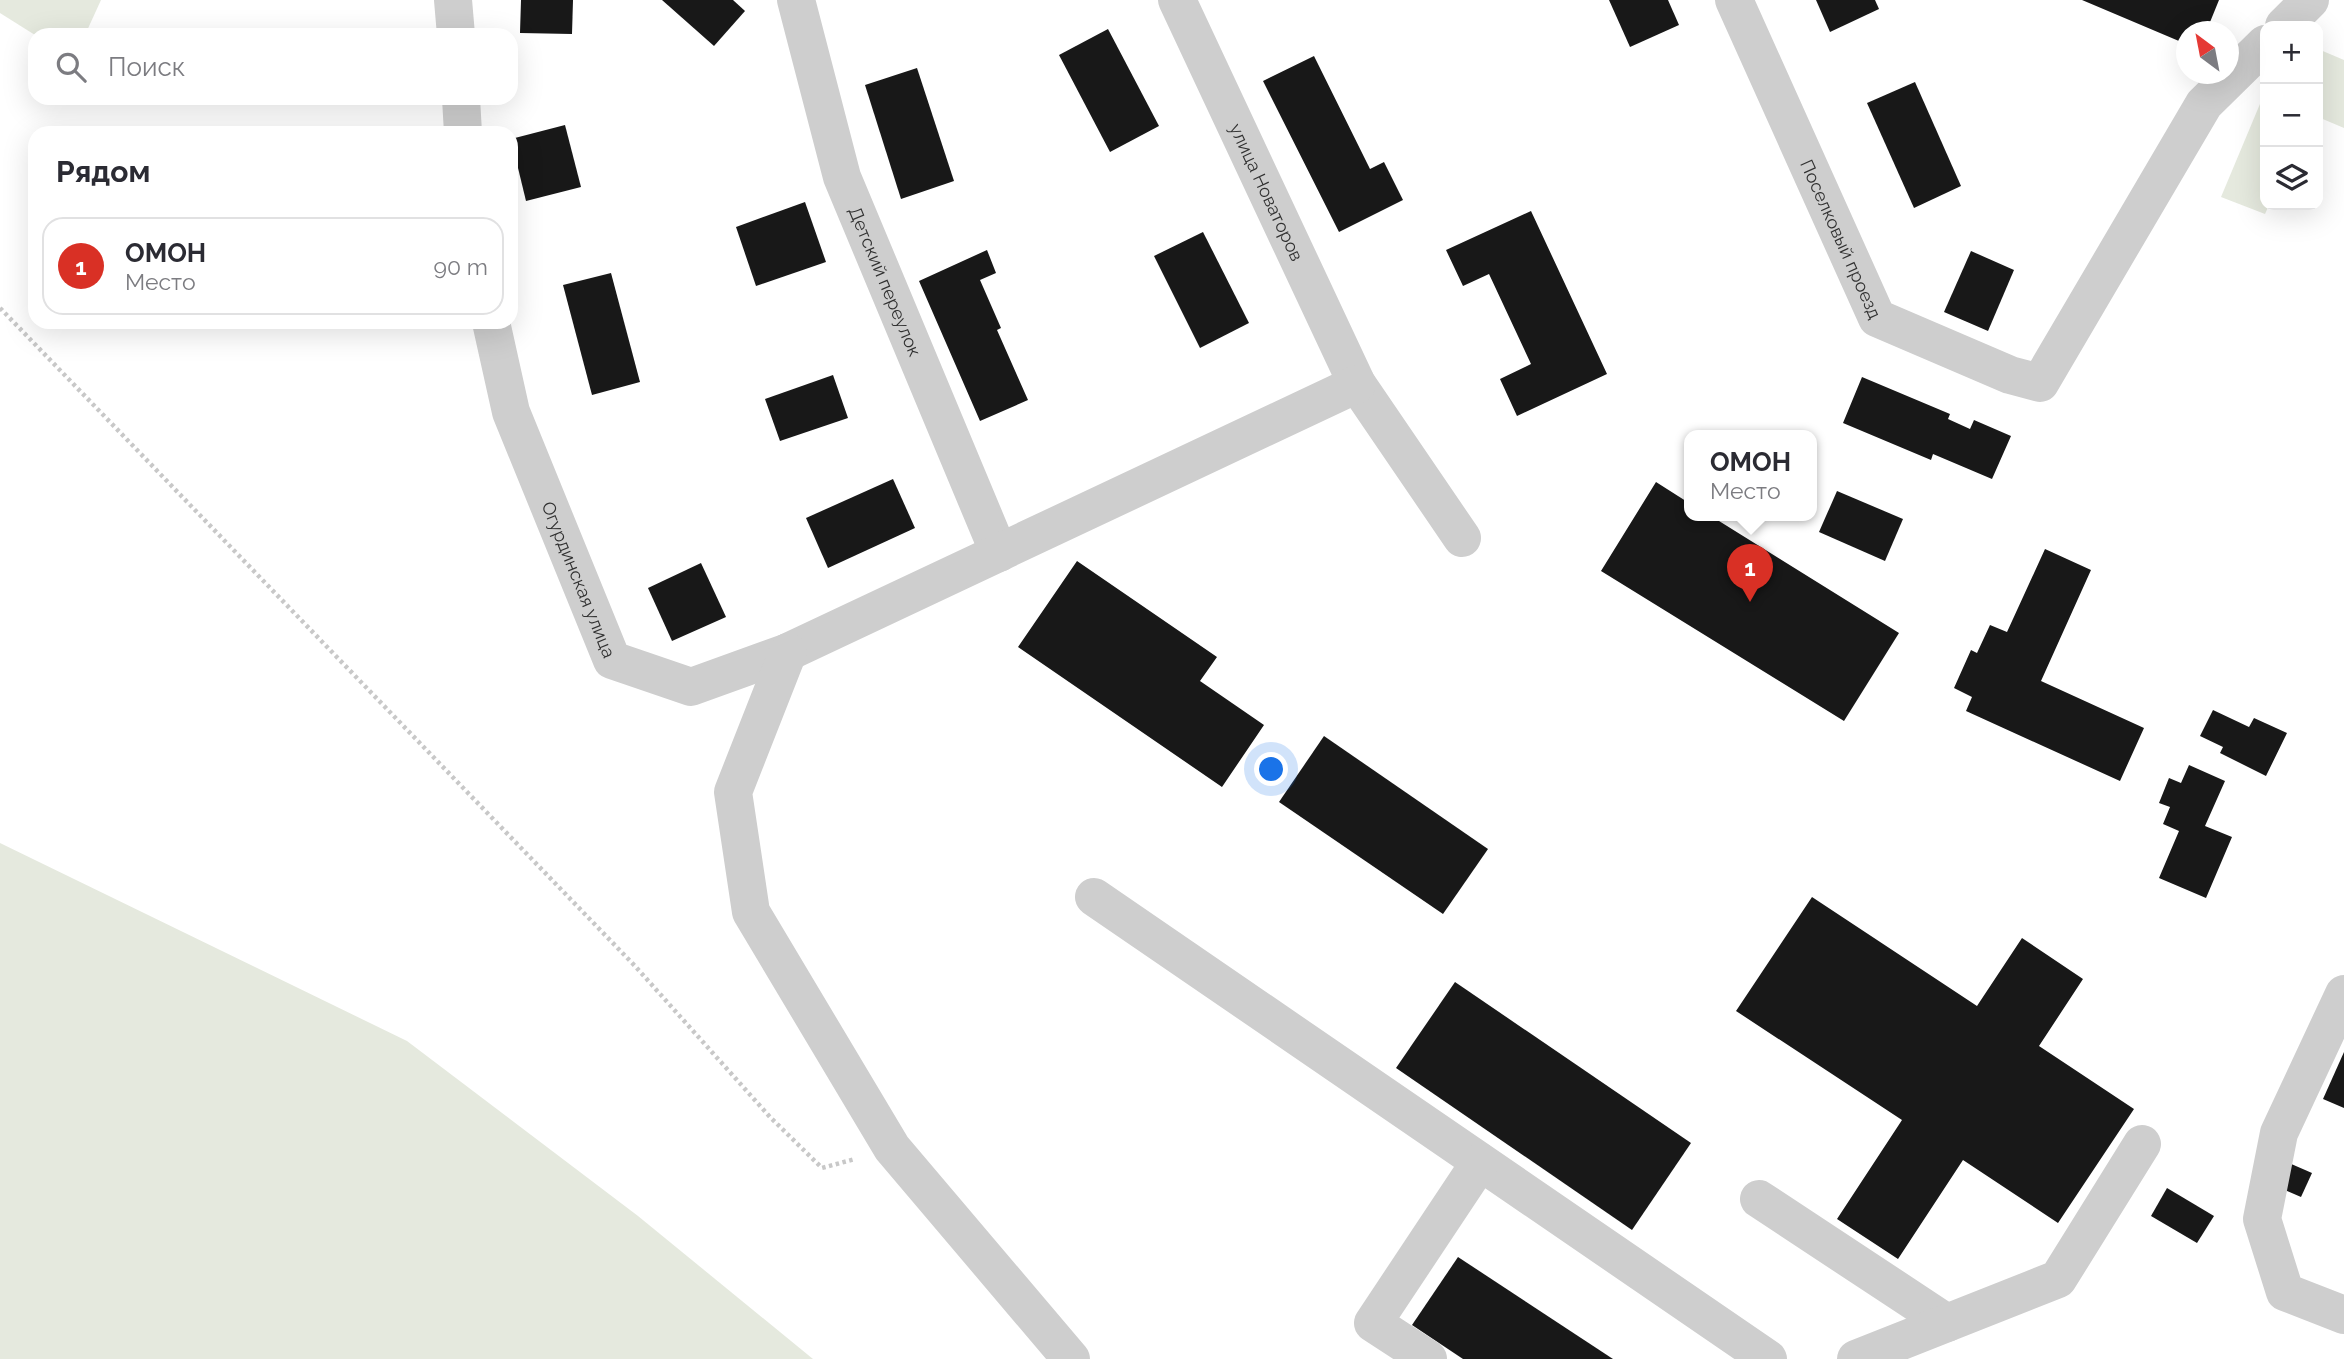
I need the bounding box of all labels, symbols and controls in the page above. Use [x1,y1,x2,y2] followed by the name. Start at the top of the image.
[2176,21,2239,84] north arrow
[2260,21,2323,210] map controls
[2260,21,2323,84] button: +
[28,28,518,105] search box
[52,48,90,86] icon: search
[108,52,185,82] text: Поиск
[2260,84,2323,147] button: −
[1226,120,1308,264] street label: улица Новаторов
[2260,147,2323,210] button: layers
[56,154,150,189] text: Рядом
[1797,156,1886,322] street label: Поселковый проезд
[845,203,926,359] street label: Детский переулок
[125,238,206,268] text: ОМОН
[75,253,87,280] text: 1
[433,253,488,280] text: 90 m
[125,268,196,295] text: Место
[1684,430,1817,521] popup
[1710,447,1791,477] text: ОМОН
[1710,477,1781,504] text: Место
[538,498,620,661] street label: Огурдинская улица
[1727,544,1773,602] pin: 1
[1254,752,1288,786] your location

